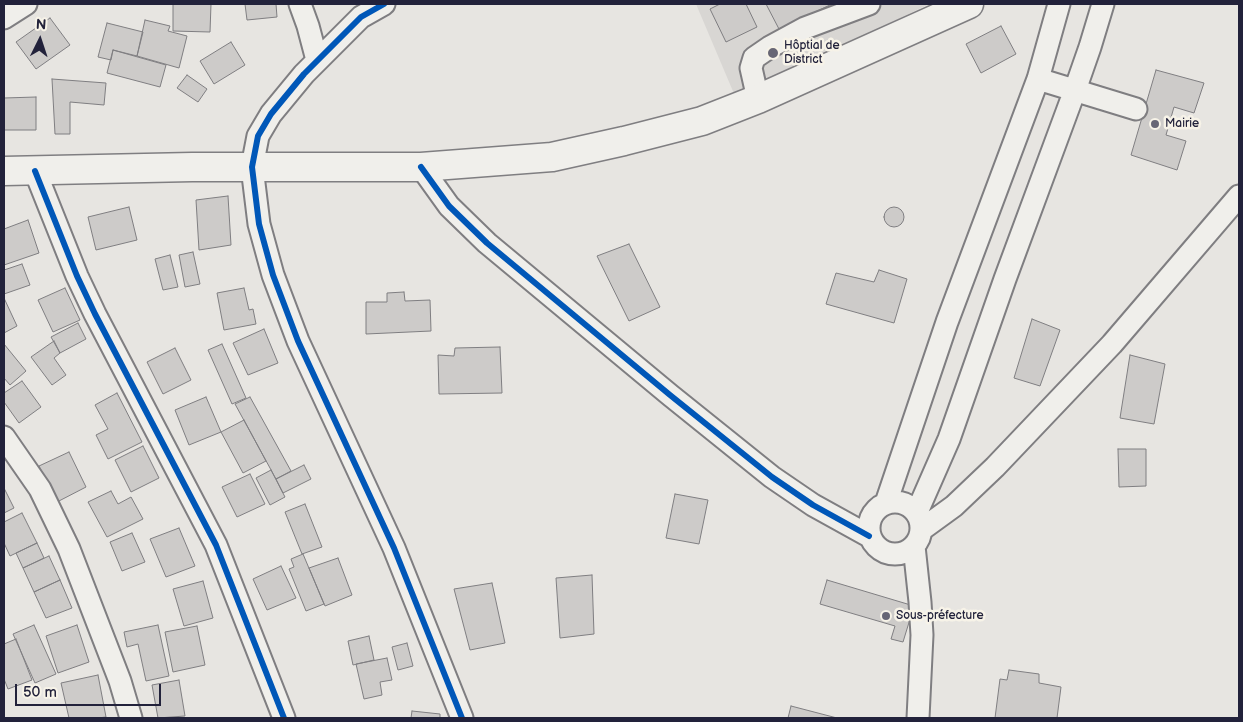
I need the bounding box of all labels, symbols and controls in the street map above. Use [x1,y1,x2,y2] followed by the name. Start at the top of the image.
[15,15,65,65] north arrow
[35,16,47,33] text: N
[784,39,840,67] place label: Hôptial de District
[766,46,780,60] marker: Hôptial de District
[1165,117,1199,131] place label: Mairie
[1149,118,1161,130] marker: Mairie
[896,609,984,623] place label: Sous-préfecture
[880,610,892,622] marker: Sous-préfecture
[18,674,164,706] scale bar
[23,683,57,702] text: 50 m

